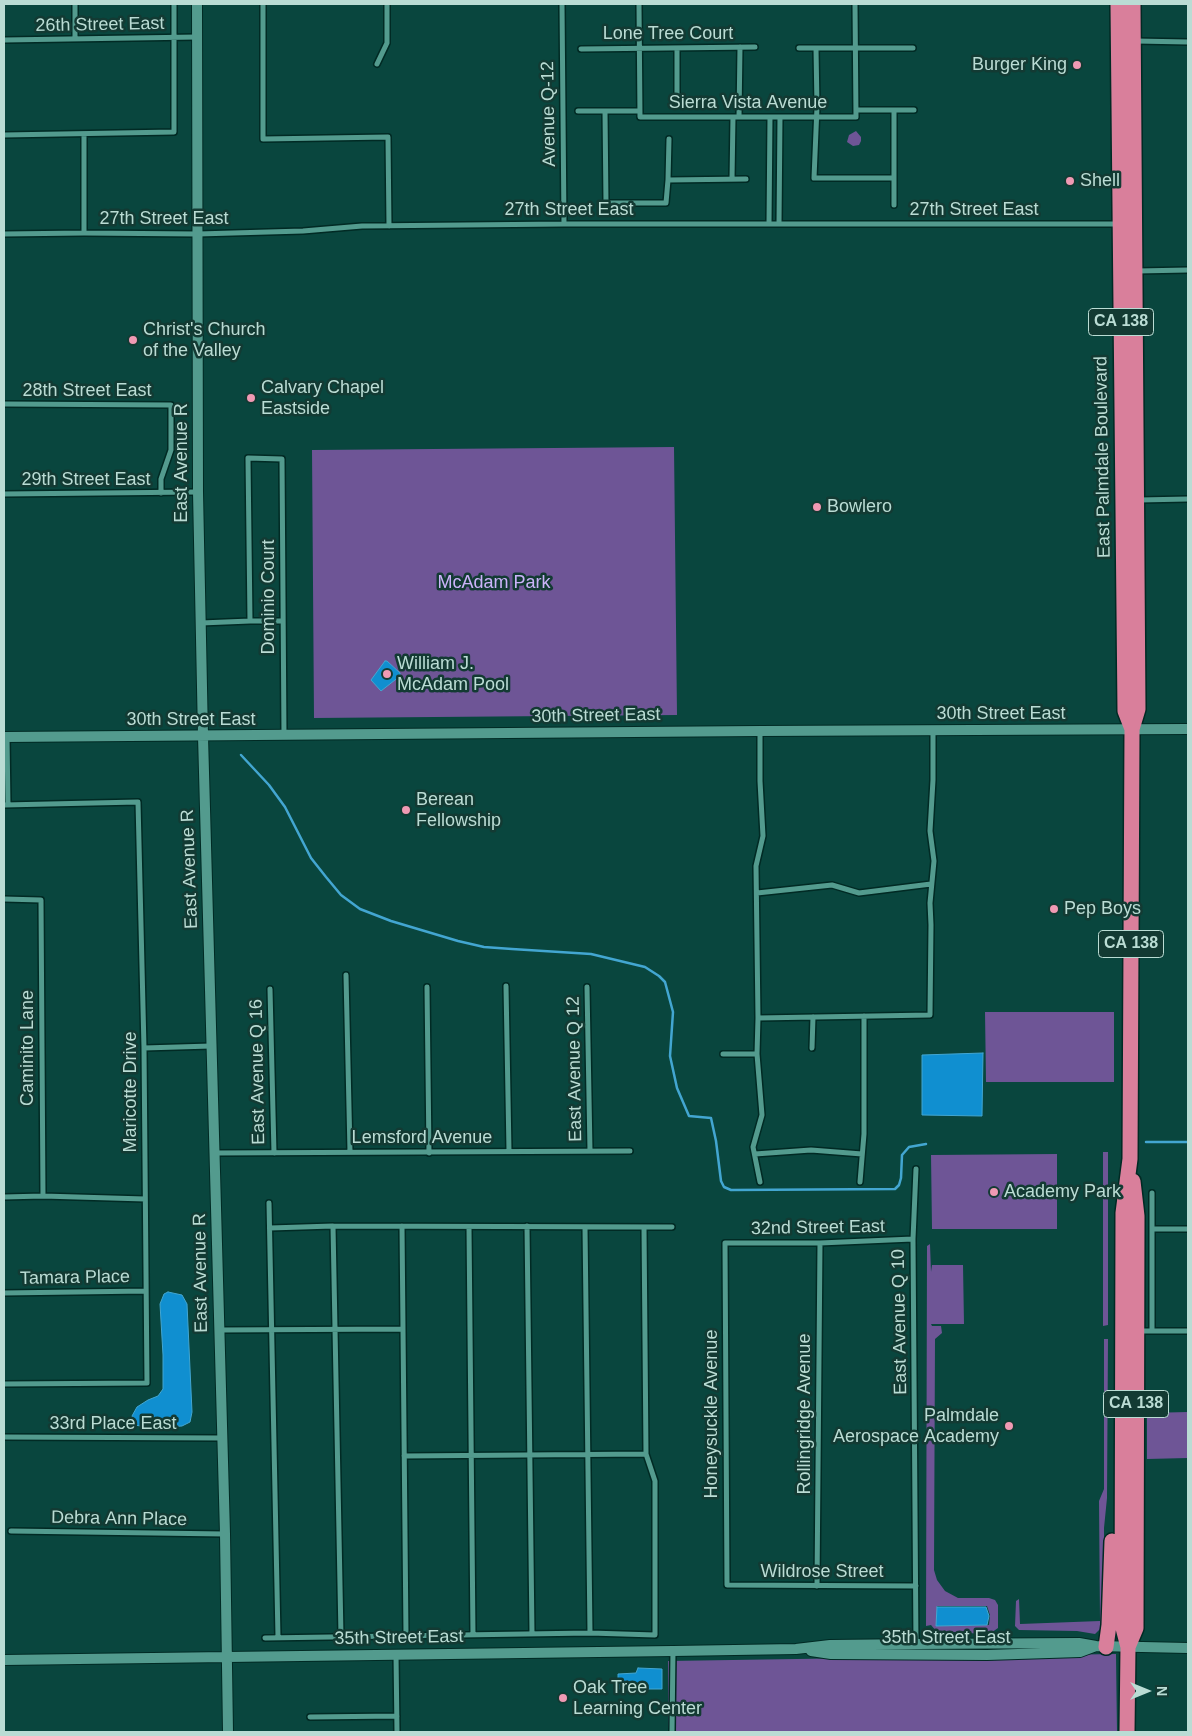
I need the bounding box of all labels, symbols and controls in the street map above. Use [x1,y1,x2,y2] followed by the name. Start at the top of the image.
[35,13,165,37] street label: 26th Street East
[603,23,733,45] street label: Lone Tree Court
[972,54,1067,76] place label: Burger King
[1071,59,1083,71] marker: Burger King
[537,61,561,167] street label: Avenue Q-12
[669,92,827,114] street label: Sierra Vista Avenue
[1080,170,1120,192] place label: Shell
[1064,175,1076,187] marker: Shell
[504,199,634,221] street label: 27th Street East
[909,199,1039,221] street label: 27th Street East
[99,208,229,230] street label: 27th Street East
[1088,308,1154,336] road number: CA 138
[143,319,265,362] place label: Christ's Church of the Valley
[127,334,139,346] marker: Christ's Church of the Valley
[1090,356,1116,558] street label: East Palmdale Boulevard
[261,377,384,419] place label: Calvary Chapel Eastside
[22,380,152,402] street label: 28th Street East
[245,392,257,404] marker: Calvary Chapel Eastside
[171,403,193,523] street label: East Avenue R
[21,469,151,491] street label: 29th Street East
[827,496,892,518] place label: Bowlero
[811,501,823,513] marker: Bowlero
[258,539,280,655] street label: Dominio Court
[437,572,551,594] park label: McAdam Park
[397,653,509,696] place label: William J. McAdam Pool
[381,668,393,680] marker: William J. McAdam Pool
[936,703,1066,725] street label: 30th Street East
[531,704,661,728] street label: 30th Street East
[126,709,256,731] street label: 30th Street East
[416,789,501,832] place label: Berean Fellowship
[400,804,412,816] marker: Berean Fellowship
[177,809,203,929] street label: East Avenue R
[1064,898,1141,920] place label: Pep Boys
[1048,903,1060,915] marker: Pep Boys
[1098,931,1164,958] road number: CA 138
[17,990,39,1106] street label: Caminito Lane
[563,996,587,1142] street label: East Avenue Q 12
[246,999,270,1145] street label: East Avenue Q 16
[120,1031,142,1153] street label: Maricotte Drive
[352,1127,492,1149] street label: Lemsford Avenue
[1004,1181,1121,1203] place label: Academy Park
[988,1186,1000,1198] marker: Academy Park
[189,1213,213,1333] street label: East Avenue R
[751,1216,885,1240] street label: 32nd Street East
[888,1249,912,1395] street label: East Avenue Q 10
[20,1266,130,1290] street label: Tamara Place
[701,1330,723,1498] street label: Honeysuckle Avenue
[794,1334,816,1494] street label: Rollingridge Avenue
[1104,1390,1168,1418] road number: CA 138
[833,1405,999,1448] place label: Palmdale Aerospace Academy
[49,1413,177,1435] street label: 33rd Place East
[1003,1420,1015,1432] marker: Palmdale Aerospace Academy
[51,1507,187,1531] street label: Debra Ann Place
[760,1561,884,1583] street label: Wildrose Street
[334,1626,464,1650] street label: 35th Street East
[881,1627,1011,1649] street label: 35th Street East
[1122,1666,1172,1716] north arrow
[573,1677,702,1720] place label: Oak Tree Learning Center
[1154,1686,1170,1696] text: N
[557,1692,569,1704] marker: Oak Tree Learning Center

